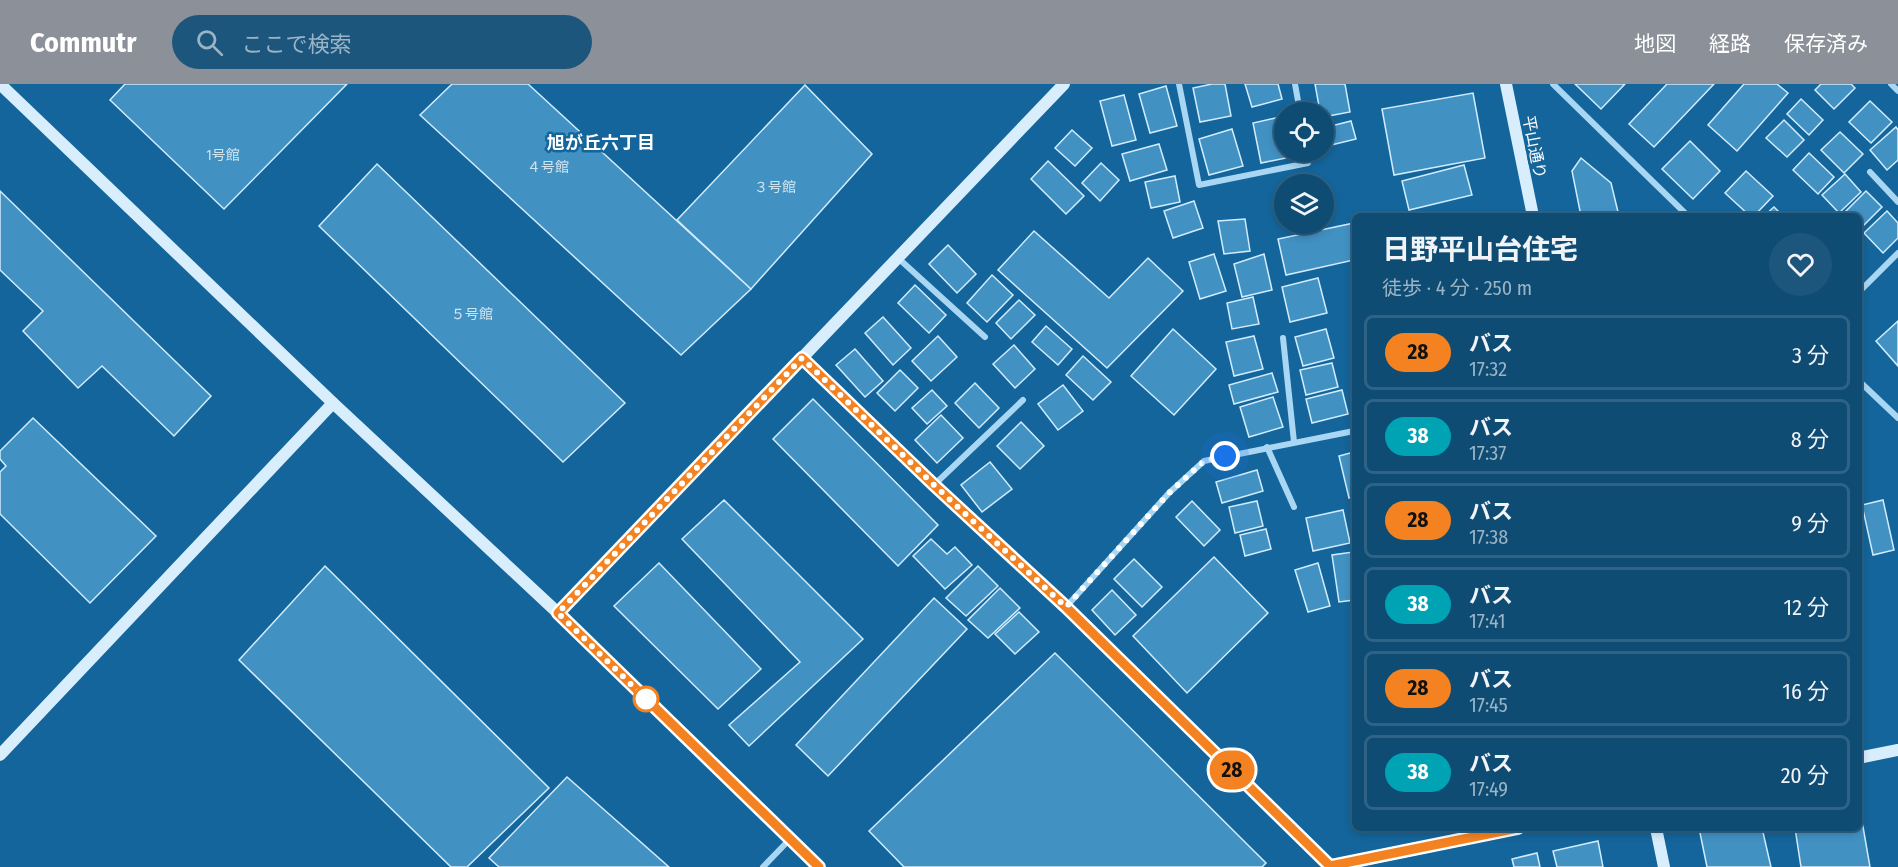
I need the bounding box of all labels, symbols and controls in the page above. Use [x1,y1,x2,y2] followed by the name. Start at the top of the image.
[172,15,592,69] search box
[30,26,136,59] text: Commutr
[193,26,226,59] icon: search
[241,31,351,58] text: ここで検索
[1634,31,1676,57] text: 地図
[1709,31,1751,57] text: 経路
[1784,31,1868,57] text: 保存済み
[1274,102,1334,234] map controls
[1274,102,1334,162] button: locate
[1519,114,1550,180] street label: 平山通り
[547,132,655,154] district label: 旭が丘六丁目
[206,147,240,164] house number: 1号館
[527,159,569,176] house number: ４号館
[1274,174,1334,234] button: layers
[754,179,796,196] house number: ３号館
[1382,233,1578,266] text: 日野平山台住宅
[1769,233,1832,296] button: heart
[1382,276,1532,300] text: 徒歩 · 4 分 · 250 m
[451,306,493,323] house number: ５号館
[1469,330,1513,357] text: バス
[1408,339,1428,365] text: 28
[1792,342,1829,369] text: 3 分
[1469,357,1507,381] text: 17:32
[1469,414,1513,441] text: バス
[1407,423,1429,449] text: 38
[1791,426,1829,453] text: 8 分
[1210,441,1240,471] your location
[1469,441,1506,465] text: 17:37
[1469,498,1513,525] text: バス
[1408,507,1428,533] text: 28
[1791,510,1829,537] text: 9 分
[1469,525,1508,549] text: 17:38
[1469,582,1513,609] text: バス
[1407,591,1429,617] text: 38
[1784,594,1829,621] text: 12 分
[1469,609,1505,633] text: 17:41
[1469,666,1513,693] text: バス
[1408,675,1428,701] text: 28
[1782,678,1829,705] text: 16 分
[633,686,659,712] unlabelled marker
[1469,693,1508,717] text: 17:45
[1205,750,1259,790] line badge: 28
[1469,750,1513,777] text: バス
[1222,757,1242,783] text: 28
[1407,759,1429,785] text: 38
[1781,762,1829,789] text: 20 分
[1469,777,1508,801] text: 17:49

